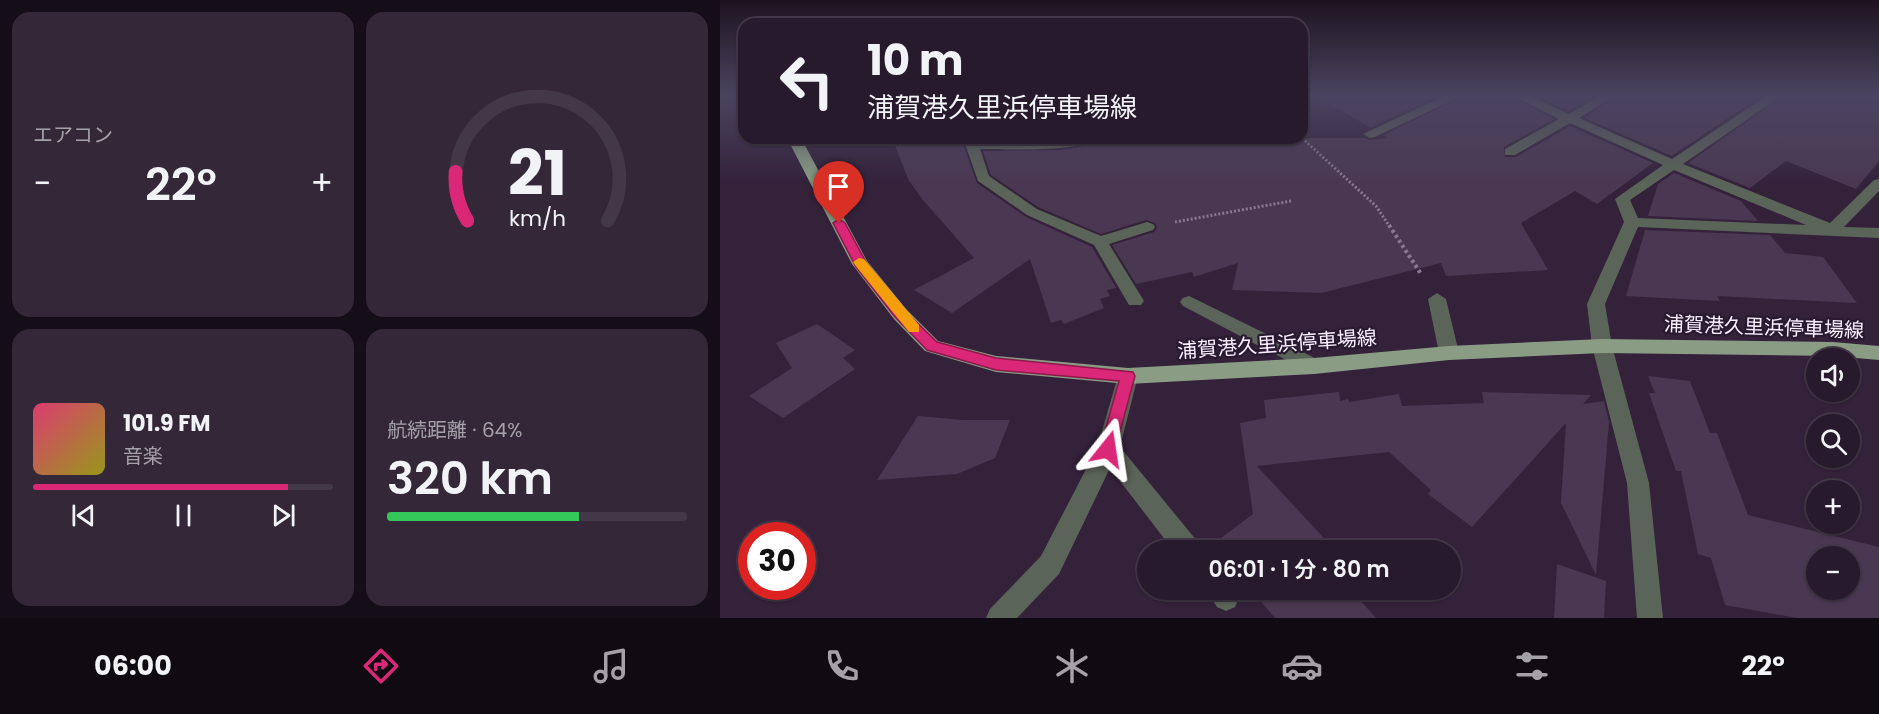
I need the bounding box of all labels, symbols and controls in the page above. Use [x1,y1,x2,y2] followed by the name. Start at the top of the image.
[867,31,964,90] text: 10 m
[768,42,846,120] icon: left
[867,89,1137,126] text: 浦賀港久里浜停車場線
[33,121,113,149] text: エアコン
[507,129,567,217] text: 21
[145,153,217,216] text: 22°
[33,160,51,207] text: −
[310,160,333,207] text: +
[813,161,864,223] pin
[822,170,855,203] icon: arrive
[508,204,566,235] text: km/h
[1664,310,1864,344] street label: 浦賀港久里浜停車場線
[1176,323,1378,365] street label: 浦賀港久里浜停車場線
[1806,348,1860,600] map controls
[1806,348,1860,402] button: sound
[123,408,211,439] text: 101.9 FM
[1806,414,1860,468] button: search
[387,416,522,444] text: 航続距離 · 64%
[1076,417,1140,481] position arrow
[123,442,163,470] text: 音楽
[387,447,553,510] text: 320 km
[1806,480,1860,534] button: +
[67,499,100,532] icon: previous
[167,499,200,532] icon: pause
[267,499,300,532] icon: next
[738,522,816,600] speed limit sign: 30
[1806,546,1860,600] button: −
[1209,554,1389,585] text: 06:01 · 1 分 · 80 m
[360,645,402,687] icon: directions
[590,645,632,687] icon: music
[821,645,863,687] icon: phone
[1051,645,1093,687] icon: climate
[1281,645,1323,687] icon: car
[1511,645,1553,687] icon: filters
[94,647,172,684] text: 06:00
[1741,647,1785,684] text: 22°

